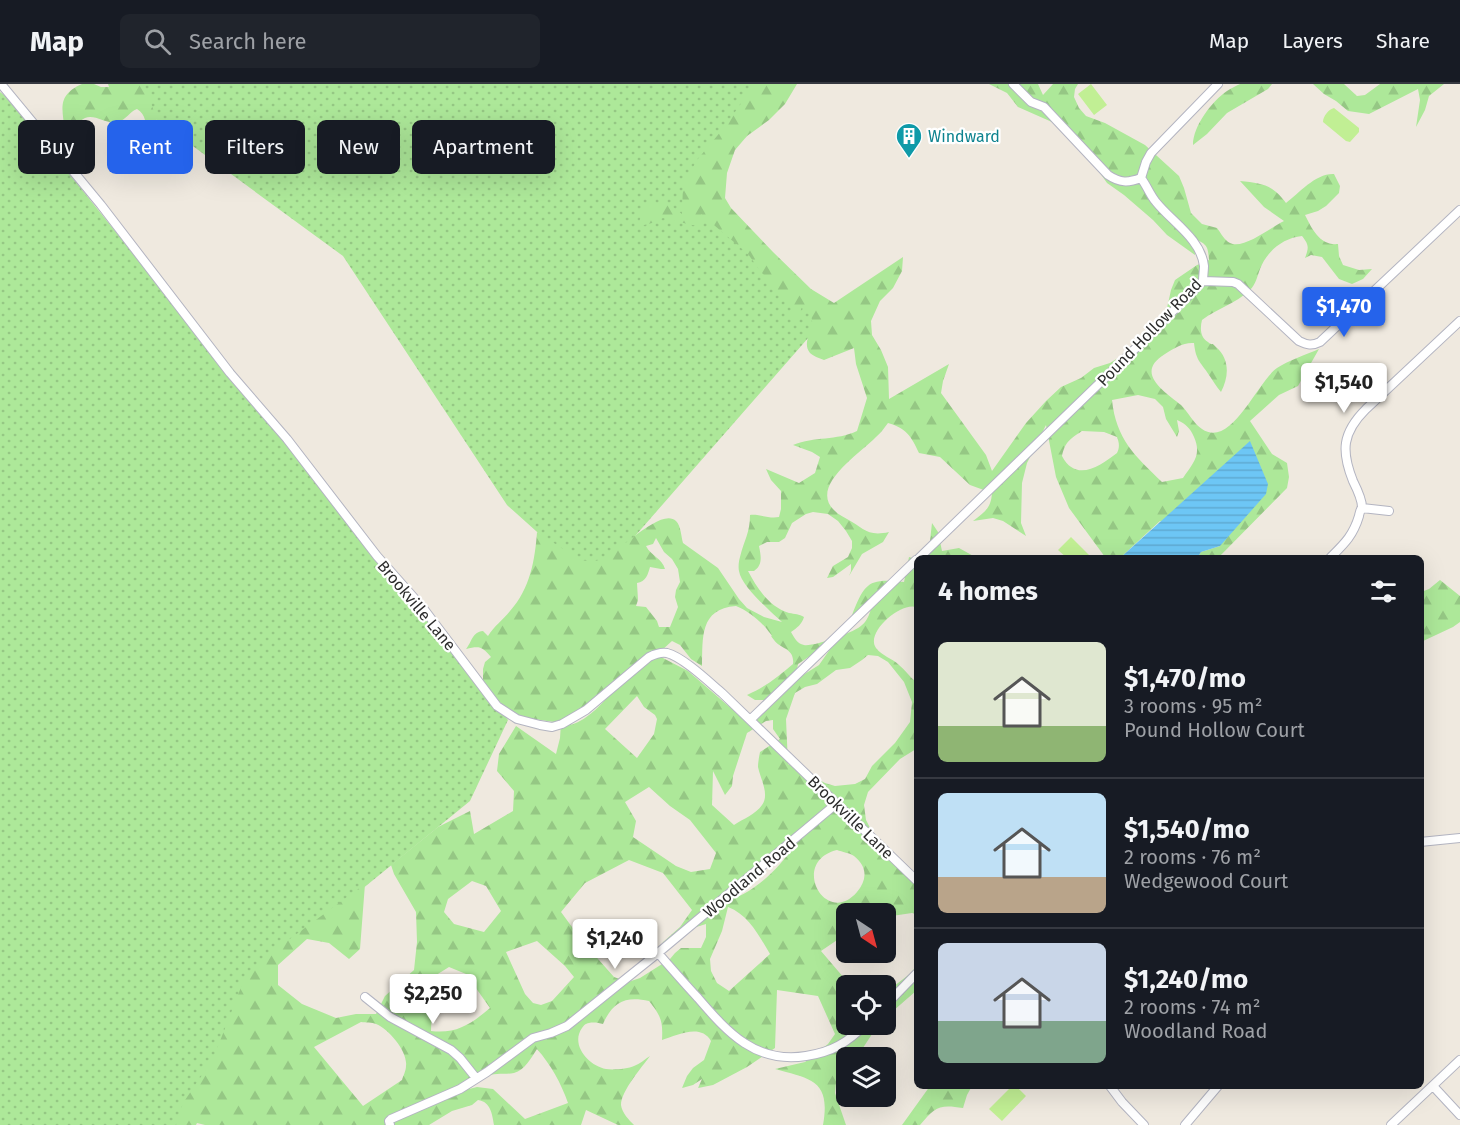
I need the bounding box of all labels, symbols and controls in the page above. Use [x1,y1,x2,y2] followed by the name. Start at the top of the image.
[120,14,540,68] search box
[30,25,84,58] text: Map
[141,25,174,58] icon: search
[189,28,307,55] text: Search here
[1209,28,1249,54] text: Map
[1282,28,1343,54] text: Layers
[1376,28,1430,54] text: Share
[18,120,95,174] chip: Buy
[107,120,193,174] chip: Rent
[205,120,305,174] chip: Filters
[317,120,400,174] chip: New
[412,120,555,174] chip: Apartment
[894,121,924,159] building icon: Windward
[928,127,1000,146] place label: Windward
[1093,275,1206,390] street label: Pound Hollow Road
[1295,287,1393,338] pin: $1,470
[1316,294,1372,318] text: $1,470
[1295,363,1393,414] pin: $1,540
[1315,370,1373,394] text: $1,540
[373,556,460,654] street label: Brookville Lane
[1367,575,1400,608] icon: filters
[938,576,1038,607] text: 4 homes
[1124,663,1246,694] text: $1,470/mo
[986,666,1058,738] icon: home
[1124,694,1263,718] text: 3 rooms · 95 m²
[1124,718,1305,742] text: Pound Hollow Court
[804,772,897,863] street label: Brookville Lane
[1124,814,1250,845] text: $1,540/mo
[986,817,1058,889] icon: home
[699,833,799,922] street label: Woodland Road
[1124,845,1261,869] text: 2 rooms · 76 m²
[1124,869,1288,893] text: Wedgewood Court
[836,903,896,963] north arrow
[836,903,896,1107] map controls
[566,919,664,970] pin: $1,240
[586,926,644,950] text: $1,240
[1124,964,1248,995] text: $1,240/mo
[986,967,1058,1039] icon: home
[384,974,482,1025] pin: $2,250
[836,975,896,1035] button: locate
[404,981,462,1005] text: $2,250
[1124,995,1261,1019] text: 2 rooms · 74 m²
[1124,1019,1267,1043] text: Woodland Road
[836,1047,896,1107] button: layers

